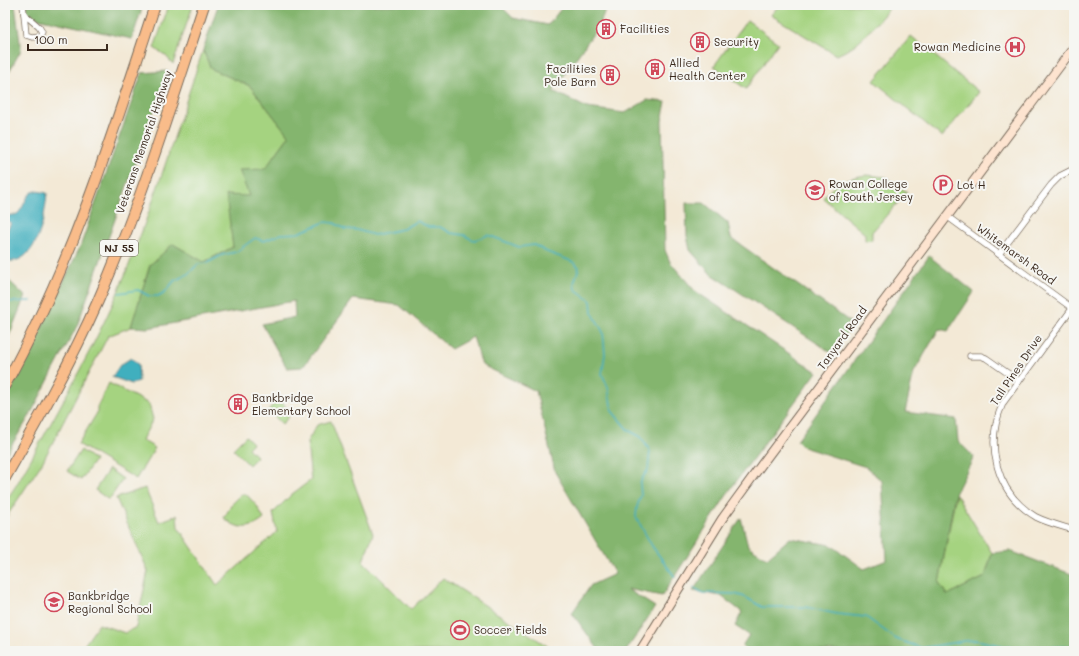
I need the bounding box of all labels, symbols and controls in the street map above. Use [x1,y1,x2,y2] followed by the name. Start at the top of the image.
[595,18,617,40] building icon: Facilities
[620,21,669,36] place label: Facilities
[28,26,107,52] scale bar
[34,31,68,47] text: 100 m
[689,31,711,53] building icon: Security
[714,34,759,49] place label: Security
[1004,36,1026,58] hospital icon: Rowan Medicine
[914,39,1001,54] place label: Rowan Medicine
[669,55,746,83] place label: Allied Health Center
[644,58,666,80] building icon: Allied Health Center
[544,61,596,89] place label: Facilities Pole Barn
[599,64,621,86] building icon: Facilities Pole Barn
[112,68,175,216] street label: Veterans Memorial Highway
[932,174,954,196] parking icon: Lot H
[829,176,913,204] place label: Rowan College of South Jersey
[957,177,986,192] place label: Lot H
[804,179,826,201] school or university icon: Rowan College of South Jersey
[974,220,1059,287] street label: Whitemarsh Road
[100,240,138,256] road number: NJ 55
[813,303,870,372] street label: Tanyard Road
[986,331,1045,408] street label: Tall Pines Drive
[252,390,351,418] place label: Bankbridge Elementary School
[227,393,249,415] building icon: Bankbridge Elementary School
[68,588,152,616] place label: Bankbridge Regional School
[43,591,65,613] school or university icon: Bankbridge Regional School
[449,619,471,641] sports icon: Soccer Fields
[474,622,547,637] place label: Soccer Fields

